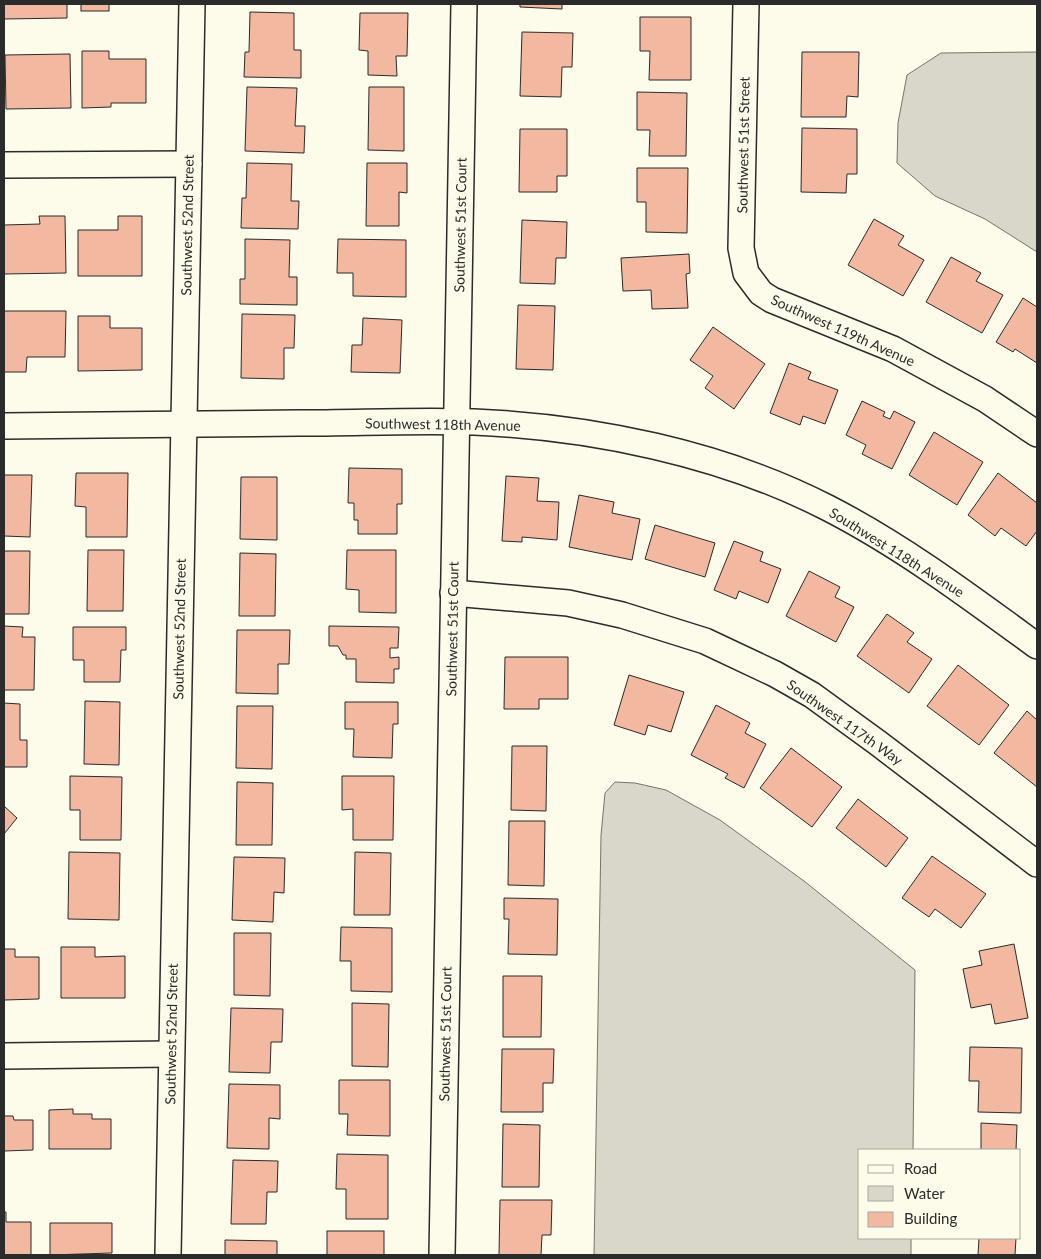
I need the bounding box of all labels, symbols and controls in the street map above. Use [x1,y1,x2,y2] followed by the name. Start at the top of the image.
[733,76,753,214] street label: Southwest 51st Street
[177,154,197,296] street label: Southwest 52nd Street
[450,157,470,293] street label: Southwest 51st Court
[768,291,918,369] street label: Southwest 119th Avenue
[365,414,521,434] street label: Southwest 118th Avenue
[826,504,968,600] street label: Southwest 118th Avenue
[169,558,189,700] street label: Southwest 52nd Street
[442,561,462,697] street label: Southwest 51st Court
[784,676,907,769] street label: Southwest 117th Way
[161,963,181,1105] street label: Southwest 52nd Street
[435,966,455,1102] street label: Southwest 51st Court
[858,1149,1021,1239] legend
[904,1159,937,1177] text: Road
[904,1184,945,1202] text: Water
[904,1209,957,1227] text: Building

